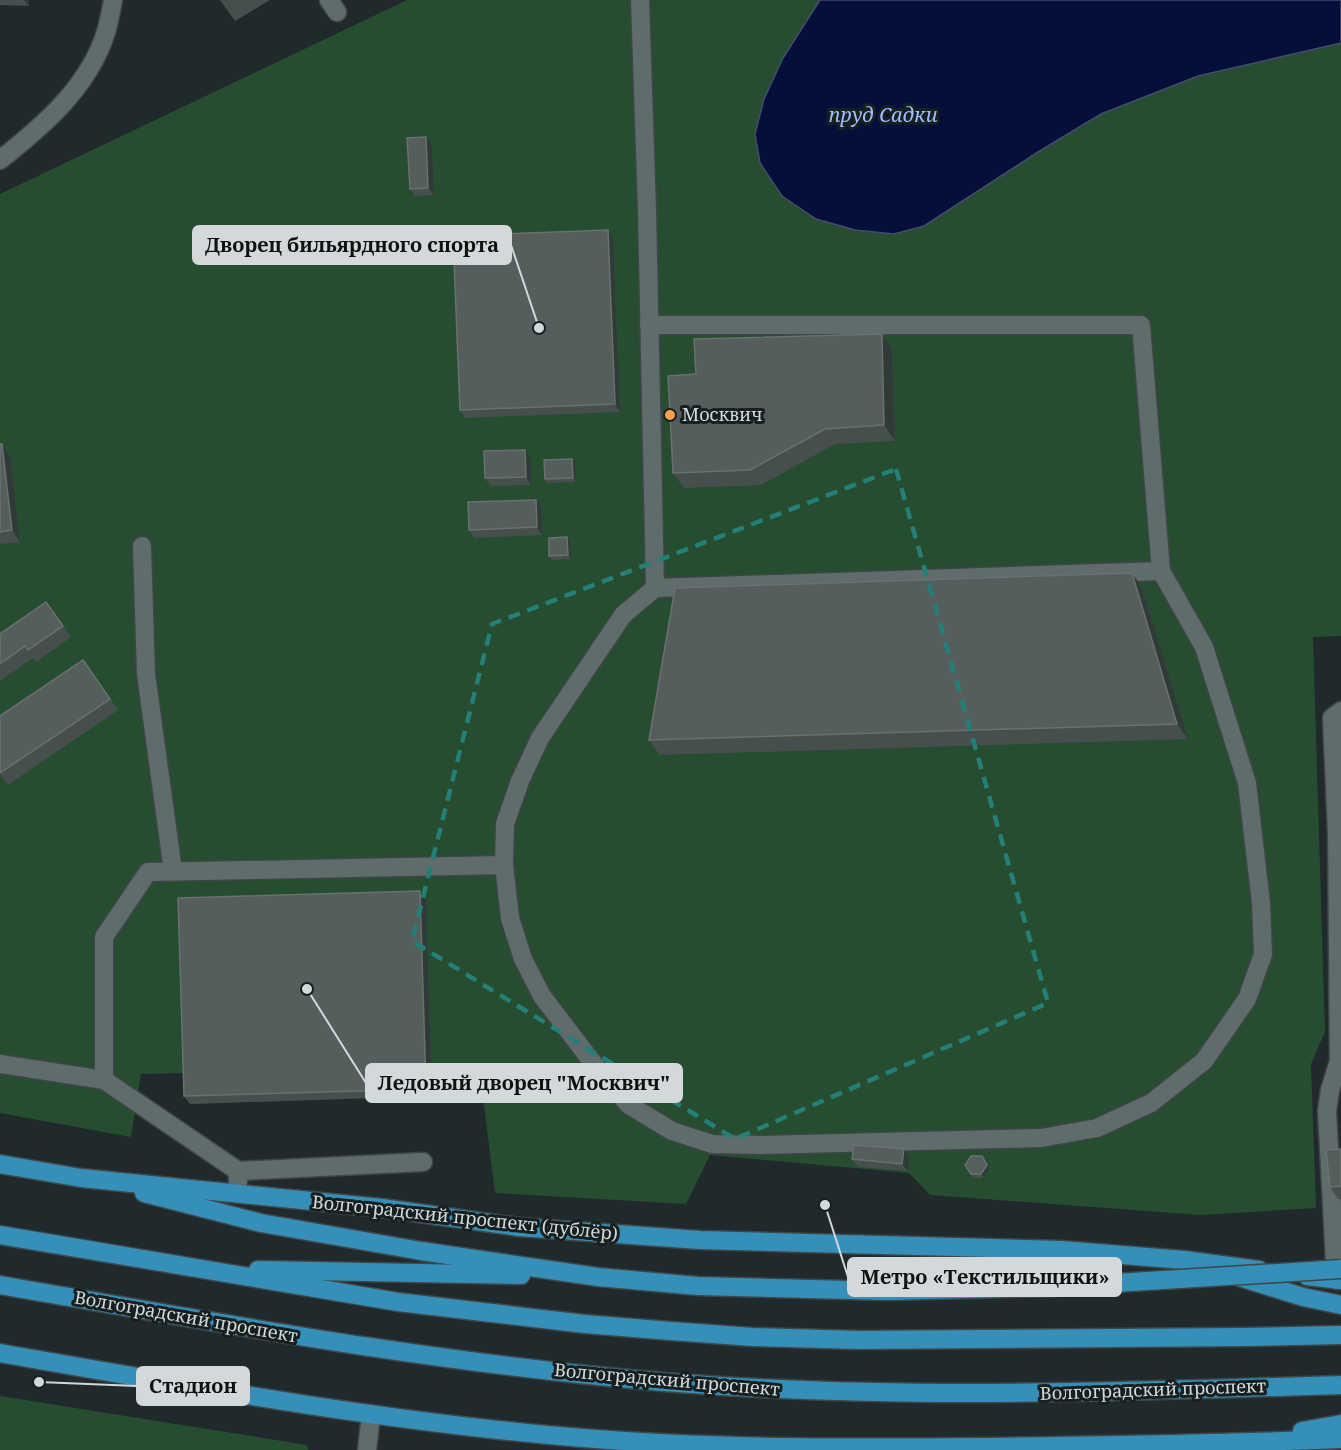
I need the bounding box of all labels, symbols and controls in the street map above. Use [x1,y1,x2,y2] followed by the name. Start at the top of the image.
[828,101,938,128] water label: пруд Садки
[193,226,511,264] callout: Дворец бильярдного спорта
[205,231,499,258] text: Дворец бильярдного спорта
[682,402,763,426] place label: Москвич
[663,408,677,422] marker: Москвич
[366,1064,682,1102] callout: Ледовый дворец "Москвич"
[378,1069,670,1096] text: Ледовый дворец "Москвич"
[311,1189,619,1245] street label: Волгоградский проспект (дублёр)
[848,1258,1121,1296] callout: Метро «Текстильщики»
[861,1263,1110,1290] text: Метро «Текстильщики»
[73,1285,300,1348] street label: Волгоградский проспект
[553,1357,781,1401] street label: Волгоградский проспект
[137,1367,249,1405] callout: Стадион
[149,1372,237,1399] text: Стадион
[1039,1373,1267,1405] street label: Волгоградский проспект

